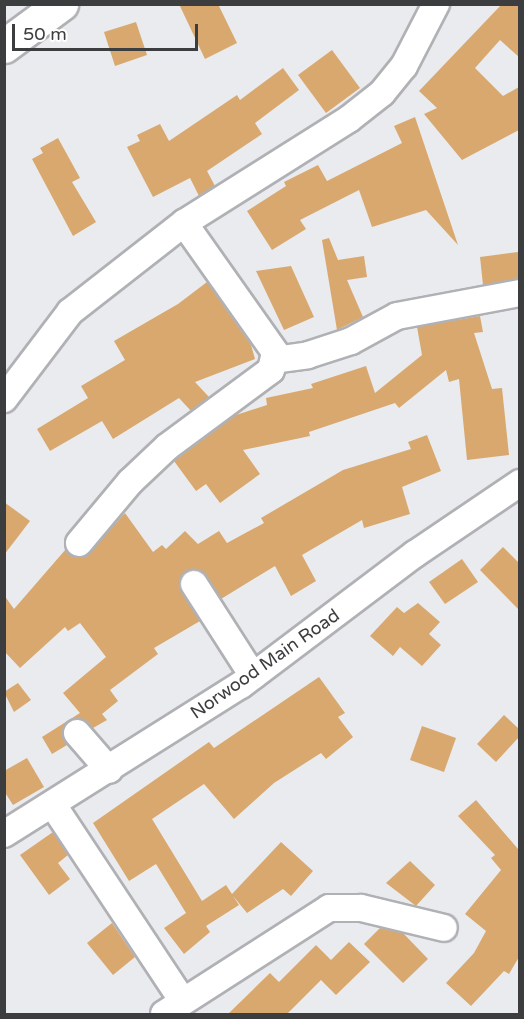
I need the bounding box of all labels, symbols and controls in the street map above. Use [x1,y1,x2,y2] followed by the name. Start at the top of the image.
[15,12,201,50] scale bar
[23,23,67,45] text: 50 m
[186,604,344,724] street label: Norwood Main Road

